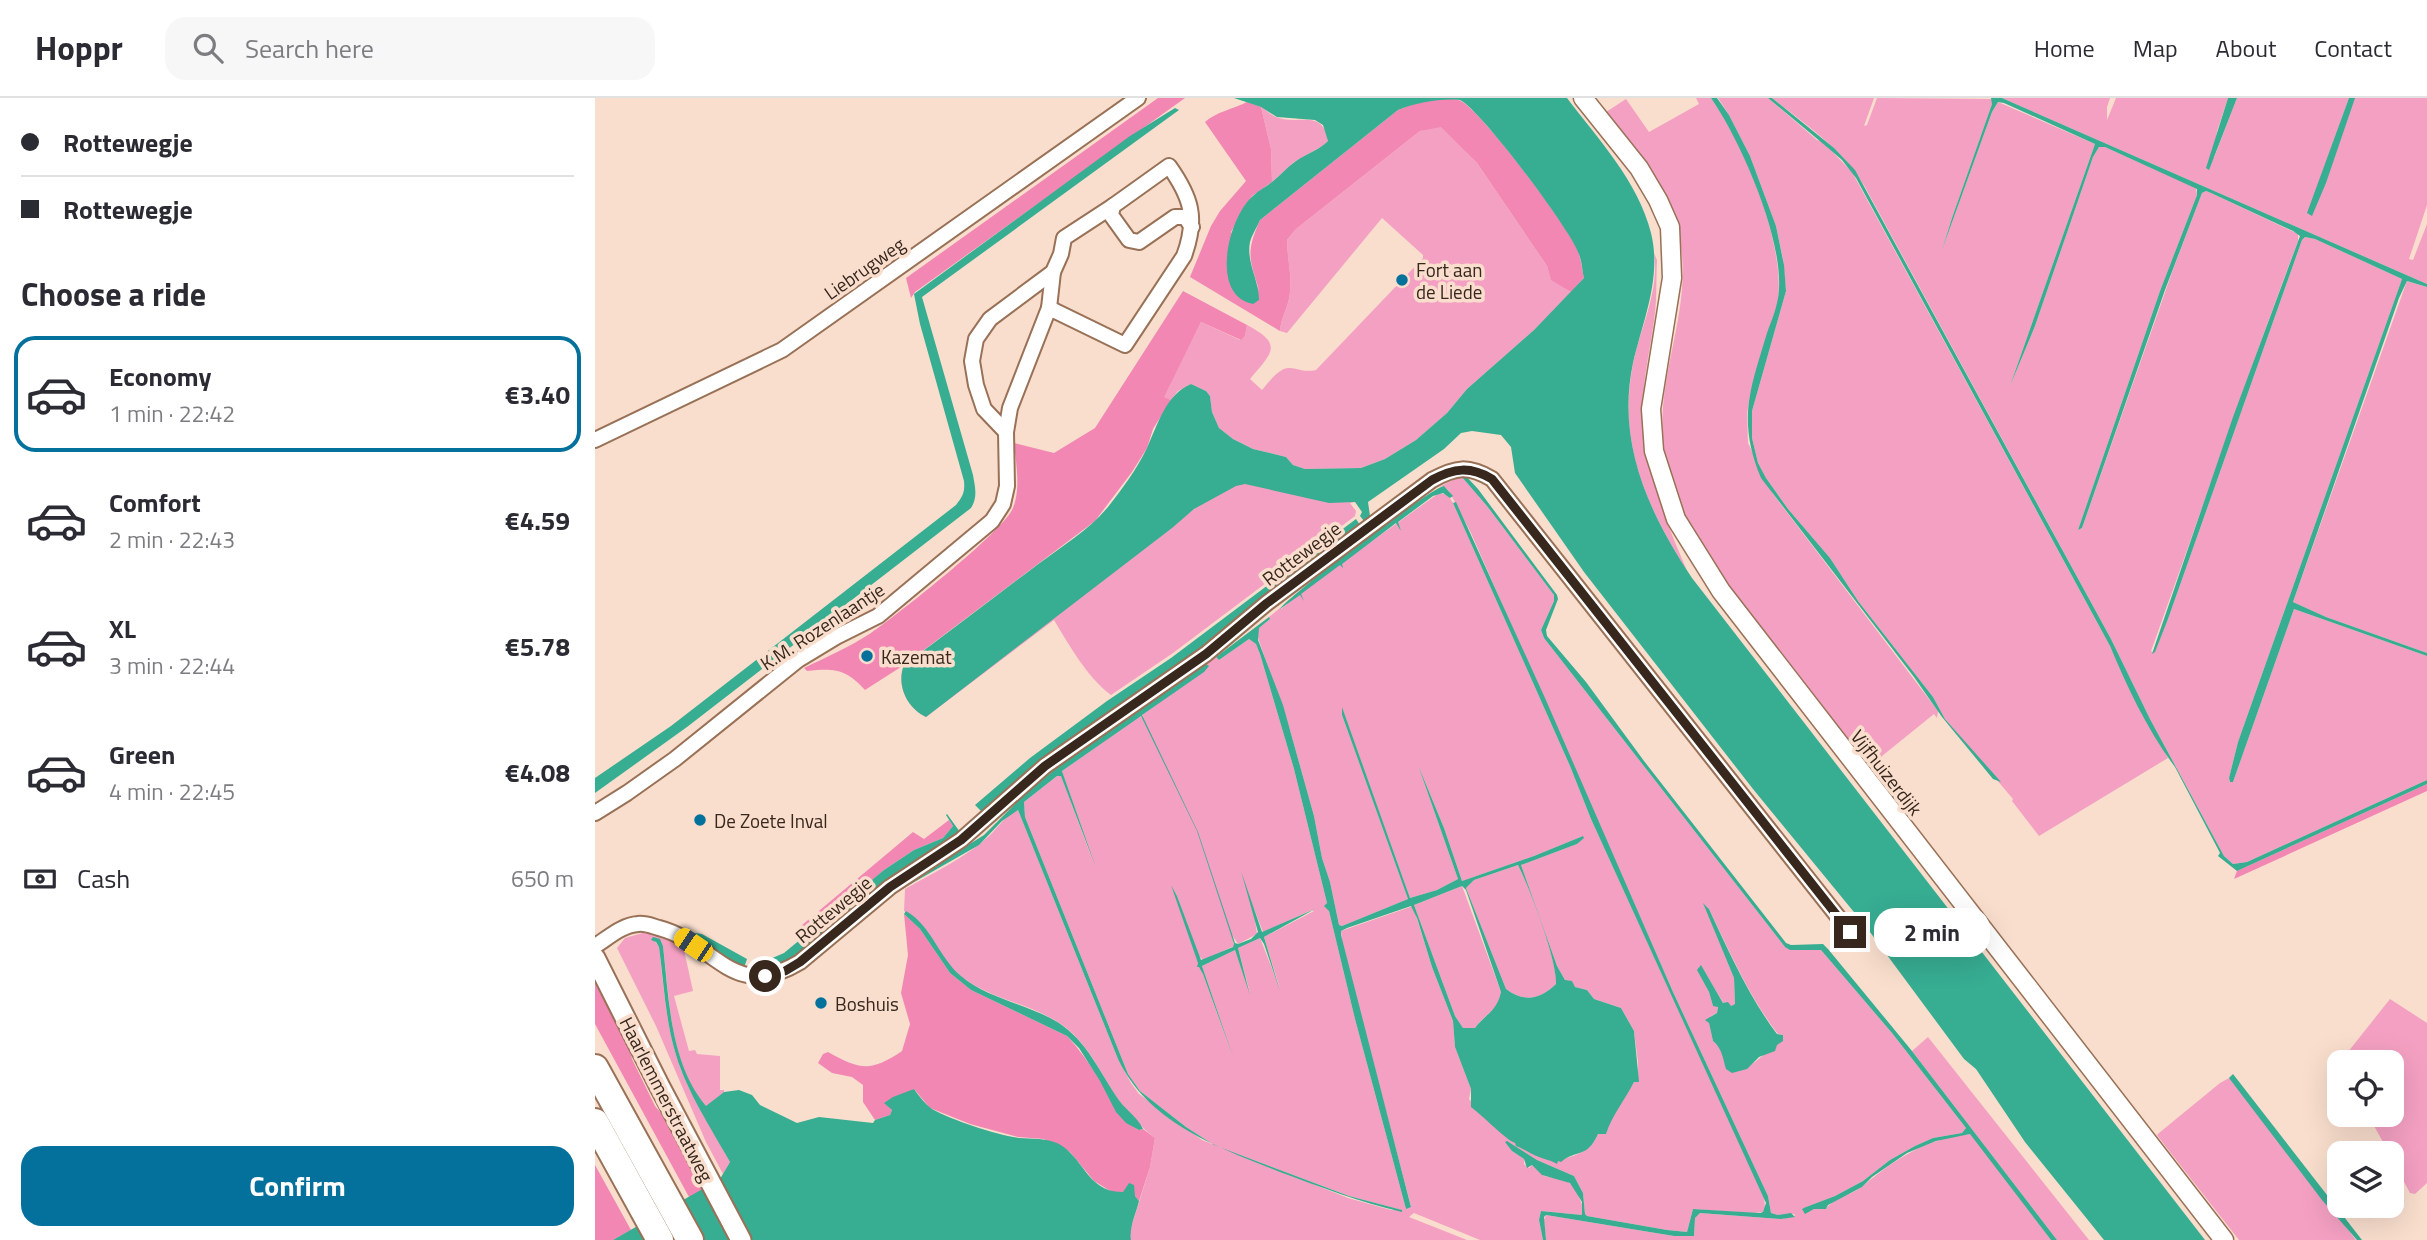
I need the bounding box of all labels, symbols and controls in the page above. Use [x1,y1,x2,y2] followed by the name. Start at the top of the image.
[165,17,655,80] search box
[35,23,123,73] text: Hoppr
[189,29,227,67] icon: search
[245,29,374,68] text: Search here
[2034,30,2095,66] text: Home
[2133,30,2178,66] text: Map
[2216,30,2276,66] text: About
[2314,30,2392,66] text: Contact
[63,123,193,162] text: Rottewegje
[63,190,193,229] text: Rottewegje
[818,229,911,307] street label: Liebrugweg
[1416,255,1482,306] place label: Fort aan de Liede
[21,270,206,318] text: Choose a ride
[1394,272,1410,288] marker: Fort aan de Liede
[109,357,211,396] text: Economy
[25,363,88,426] icon: car
[505,375,570,414] text: €3.40
[109,396,235,431] text: 1 min · 22:42
[109,483,201,522] text: Comfort
[25,489,88,552] icon: car
[505,501,570,540] text: €4.59
[1255,514,1347,592] street label: Rottewegje
[109,522,235,557] text: 2 min · 22:43
[754,575,890,677] street label: K.M. Rozenlaantje
[109,609,136,648] text: XL
[25,615,88,678] icon: car
[505,627,570,666] text: €5.78
[881,642,952,671] place label: Kazemat
[109,648,235,683] text: 3 min · 22:44
[859,648,875,664] marker: Kazemat
[1844,723,1930,821] street label: Vijfhuizerdijk
[109,735,175,774] text: Green
[25,741,88,804] icon: car
[505,753,570,792] text: €4.08
[109,774,235,809] text: 4 min · 22:45
[714,806,828,835] place label: De Zoete Inval
[692,812,708,828] marker: De Zoete Inval
[77,859,130,898] text: Cash
[21,860,59,898] icon: cash
[511,861,574,896] text: 650 m
[788,868,878,950] street label: Rottewegje
[1875,908,1990,956] callout: 2 min
[1904,915,1960,950] text: 2 min
[1834,916,1866,948] route end
[670,925,717,965] car
[749,960,781,992] route start
[835,989,899,1018] place label: Boshuis
[813,995,829,1011] marker: Boshuis
[613,1011,721,1187] street label: Haarlemmerstraatweg
[2327,1050,2404,1218] map controls
[2327,1050,2404,1127] button: locate
[2327,1141,2404,1218] button: layers
[21,1146,574,1226] button: Confirm

